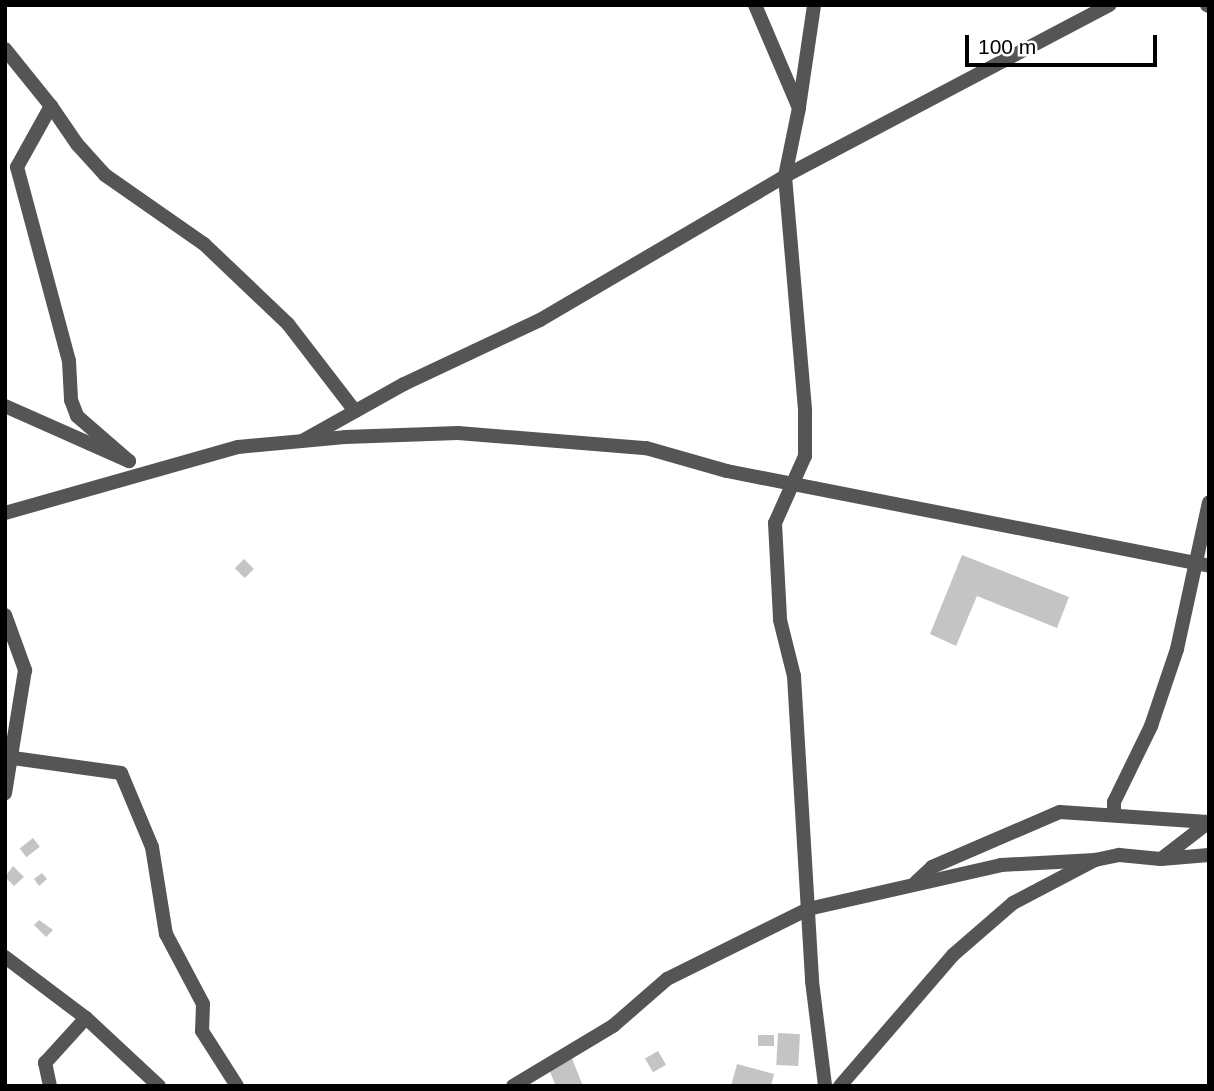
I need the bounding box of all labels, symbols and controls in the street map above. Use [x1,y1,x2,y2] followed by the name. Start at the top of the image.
[969,21,1162,65] scale bar
[978,35,1036,58] text: 100 m

